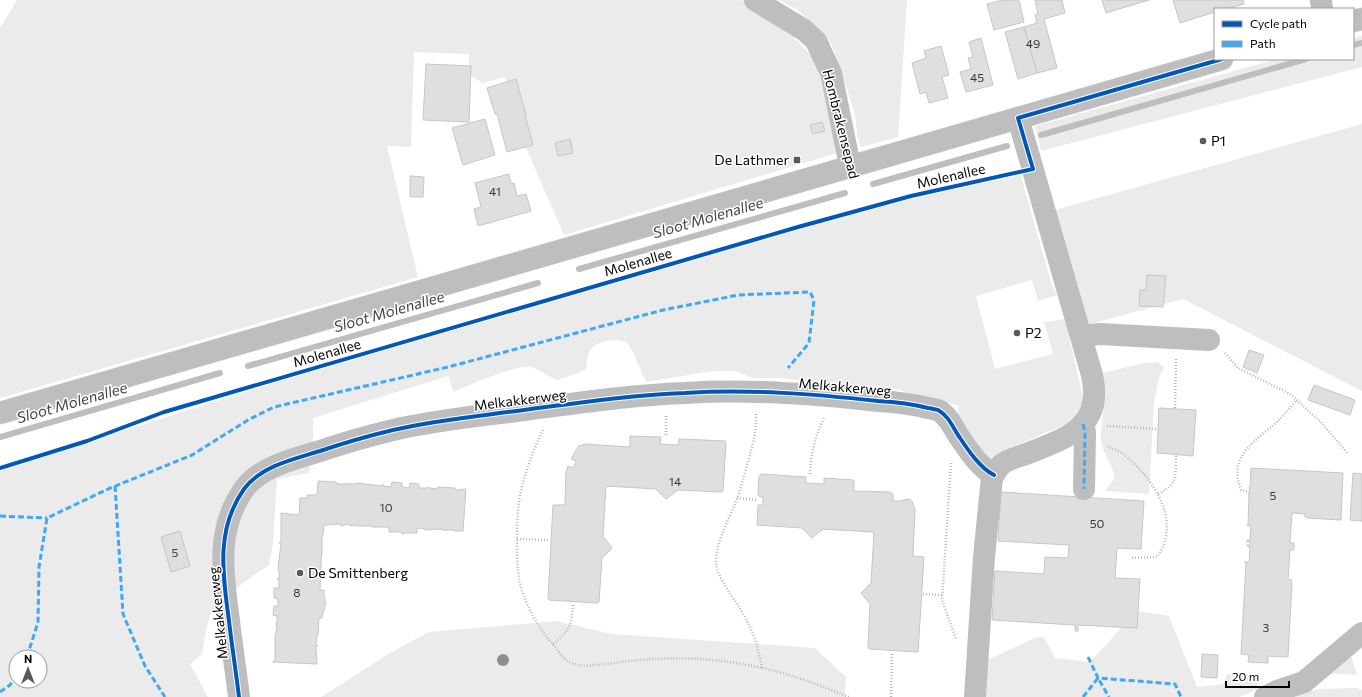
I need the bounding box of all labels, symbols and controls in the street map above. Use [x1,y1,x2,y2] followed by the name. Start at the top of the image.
[1214,8,1354,60] legend
[1250,16,1307,30] text: Cycle path
[1026,36,1040,50] house number: 49
[1250,36,1276,50] text: Path
[820,67,863,180] street label: Hombrakensepad
[970,70,984,84] house number: 45
[1211,132,1226,149] place label: P1
[1198,136,1208,146] marker: P1
[714,151,789,168] place label: De Lathmer
[792,155,802,165] marker: De Lathmer
[915,159,987,192] street label: Molenallee
[489,184,501,198] house number: 41
[650,193,765,241] water label: Sloot Molenallee
[602,244,674,279] street label: Molenallee
[331,287,446,335] water label: Sloot Molenallee
[1025,324,1042,341] place label: P2
[1012,328,1022,338] marker: P2
[291,335,363,370] street label: Molenallee
[798,374,893,399] street label: Melkakkerweg
[14,378,129,426] water label: Sloot Molenallee
[473,385,568,414] street label: Melkakkerweg
[669,474,681,488] house number: 14
[1270,488,1277,502] house number: 5
[380,500,393,514] house number: 10
[1090,516,1105,530] house number: 50
[172,545,179,559] house number: 5
[308,564,408,581] place label: De Smittenberg
[204,566,231,660] street label: Melkakkerweg
[295,568,305,578] marker: De Smittenberg
[293,585,301,599] house number: 8
[1263,620,1270,634] house number: 3
[8,649,48,689] north arrow
[24,652,32,665] text: N
[1226,663,1289,689] scale bar
[1232,669,1259,683] text: 20 m

